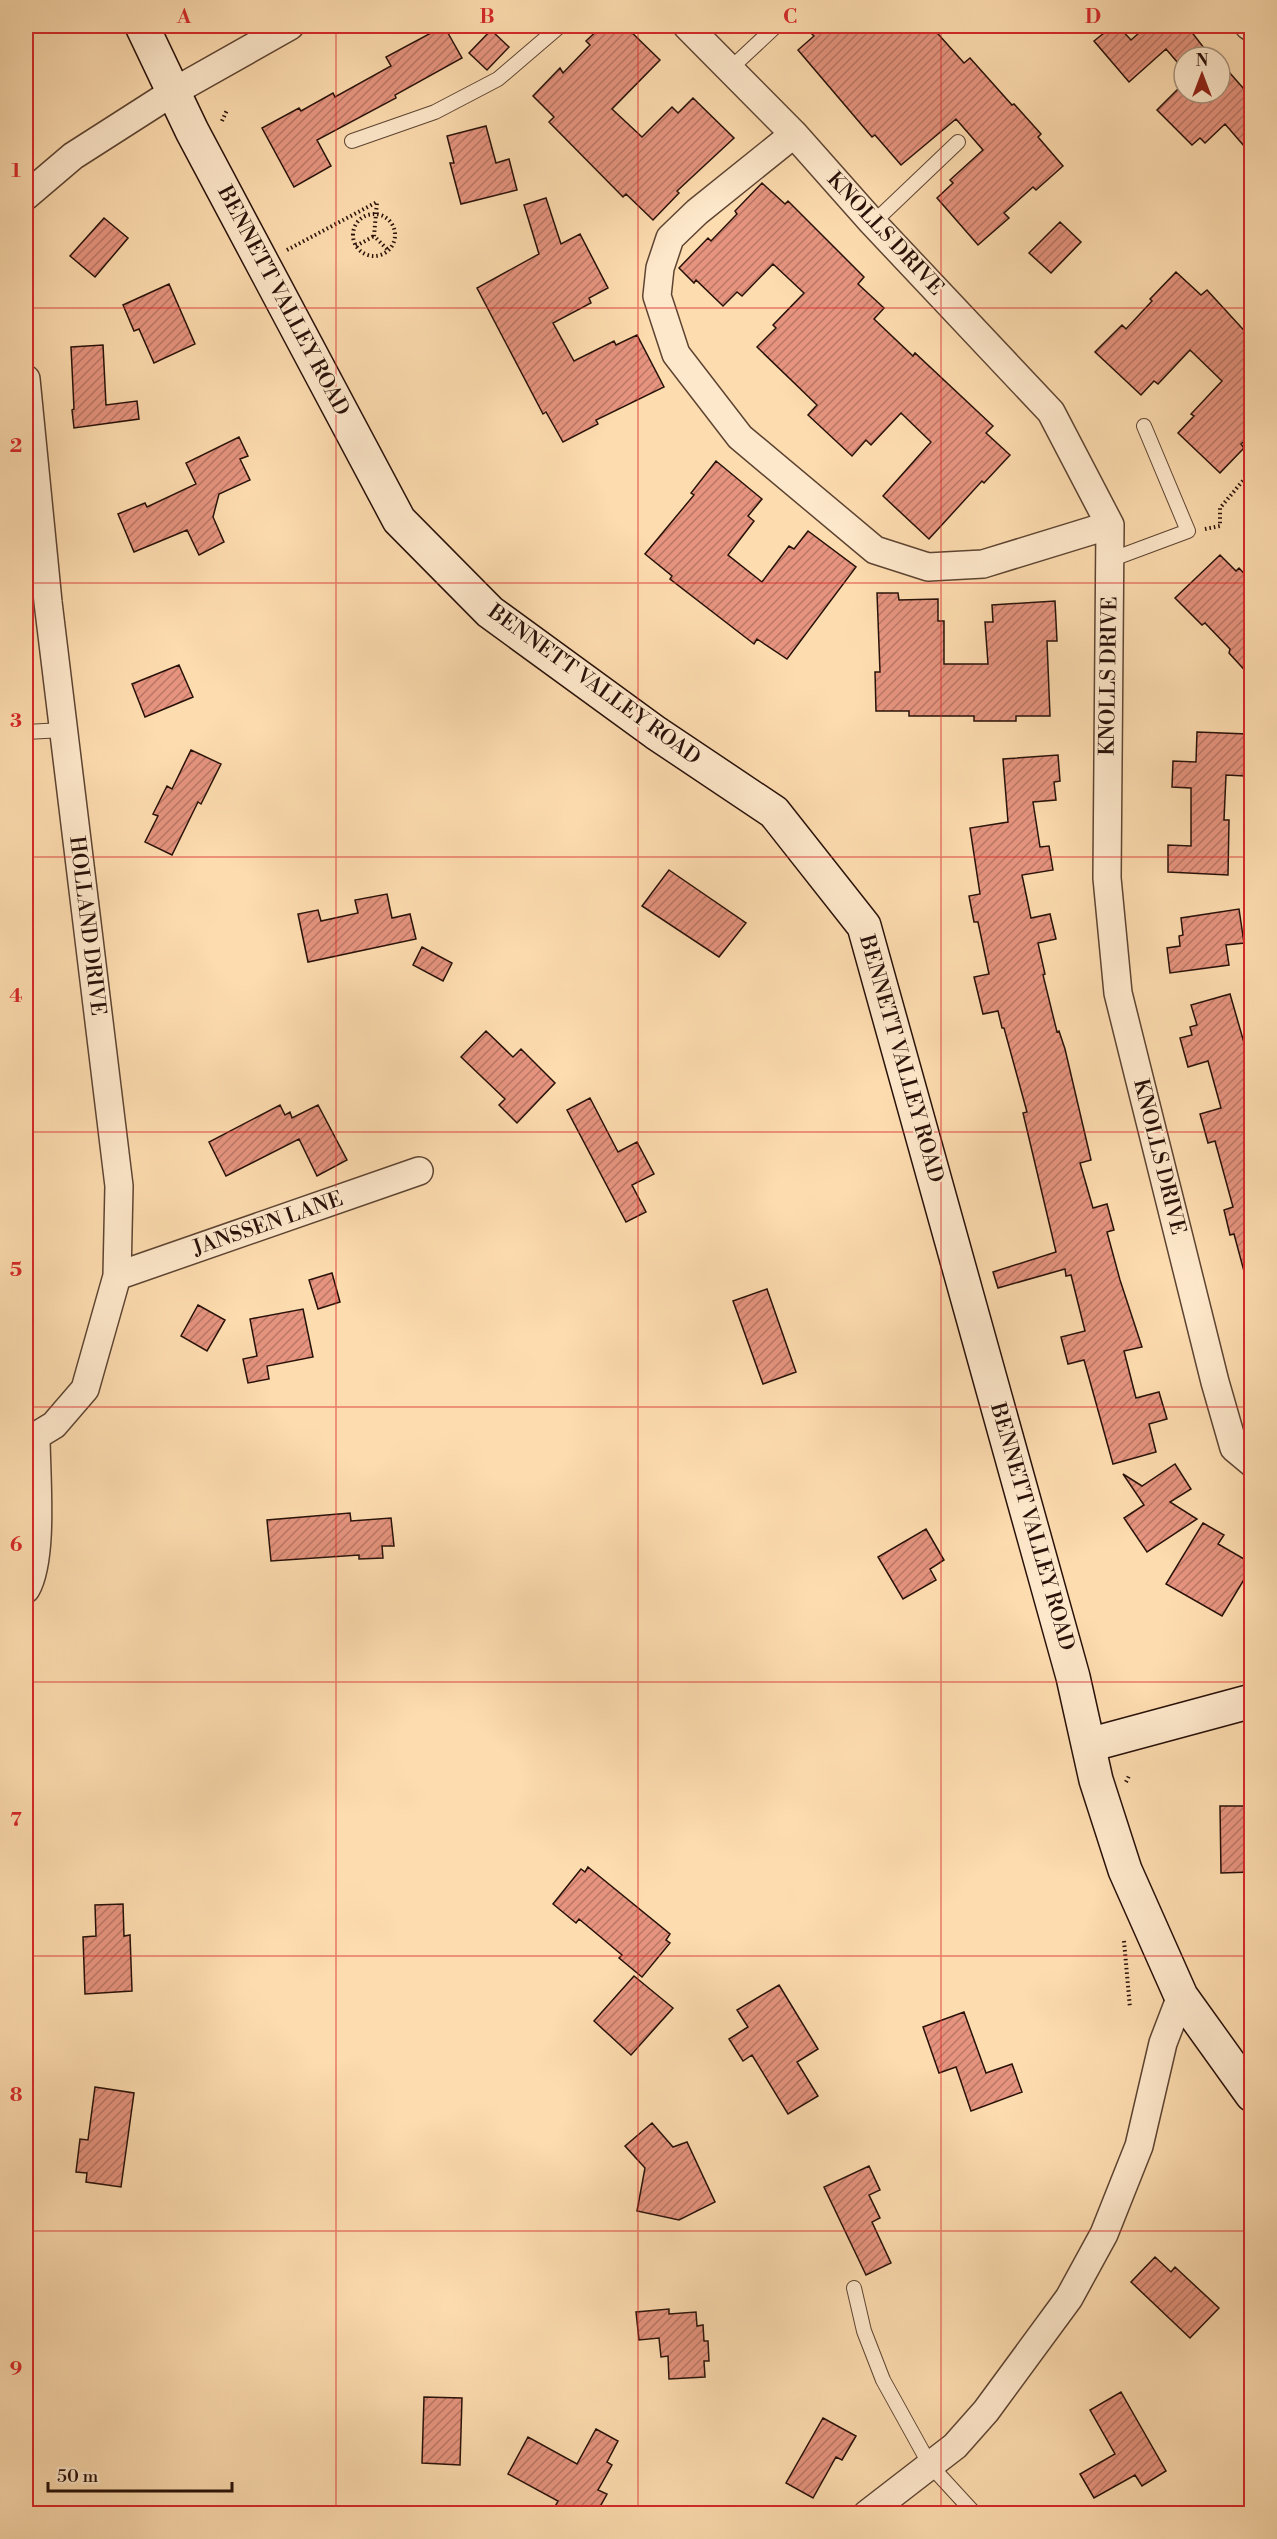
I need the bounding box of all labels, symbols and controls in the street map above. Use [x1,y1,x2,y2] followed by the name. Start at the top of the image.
[176,5,192,30] text: A
[479,5,495,30] text: B
[783,5,797,30] text: C
[1085,5,1101,30] text: D
[1172,45,1232,105] north arrow
[1196,51,1209,71] text: N
[11,159,21,184] text: 1
[821,167,949,301] street label: KNOLLS DRIVE
[211,181,355,420] street label: BENNETT VALLEY ROAD
[10,434,22,459] text: 2
[1095,596,1123,756] street label: KNOLLS DRIVE
[482,598,705,771] street label: BENNETT VALLEY ROAD
[10,709,22,734] text: 3
[63,835,111,1017] street label: HOLLAND DRIVE
[853,931,949,1186] street label: BENNETT VALLEY ROAD
[9,984,23,1009] text: 4
[1127,1076,1191,1238] street label: KNOLLS DRIVE
[189,1186,346,1262] street label: JANSSEN LANE
[10,1258,22,1283] text: 5
[984,1399,1080,1654] street label: BENNETT VALLEY ROAD
[10,1533,23,1558] text: 6
[10,1808,22,1833] text: 7
[10,2083,23,2108] text: 8
[10,2357,22,2382] text: 9
[48,2455,232,2493] scale bar
[57,2465,99,2488] text: 50 m

